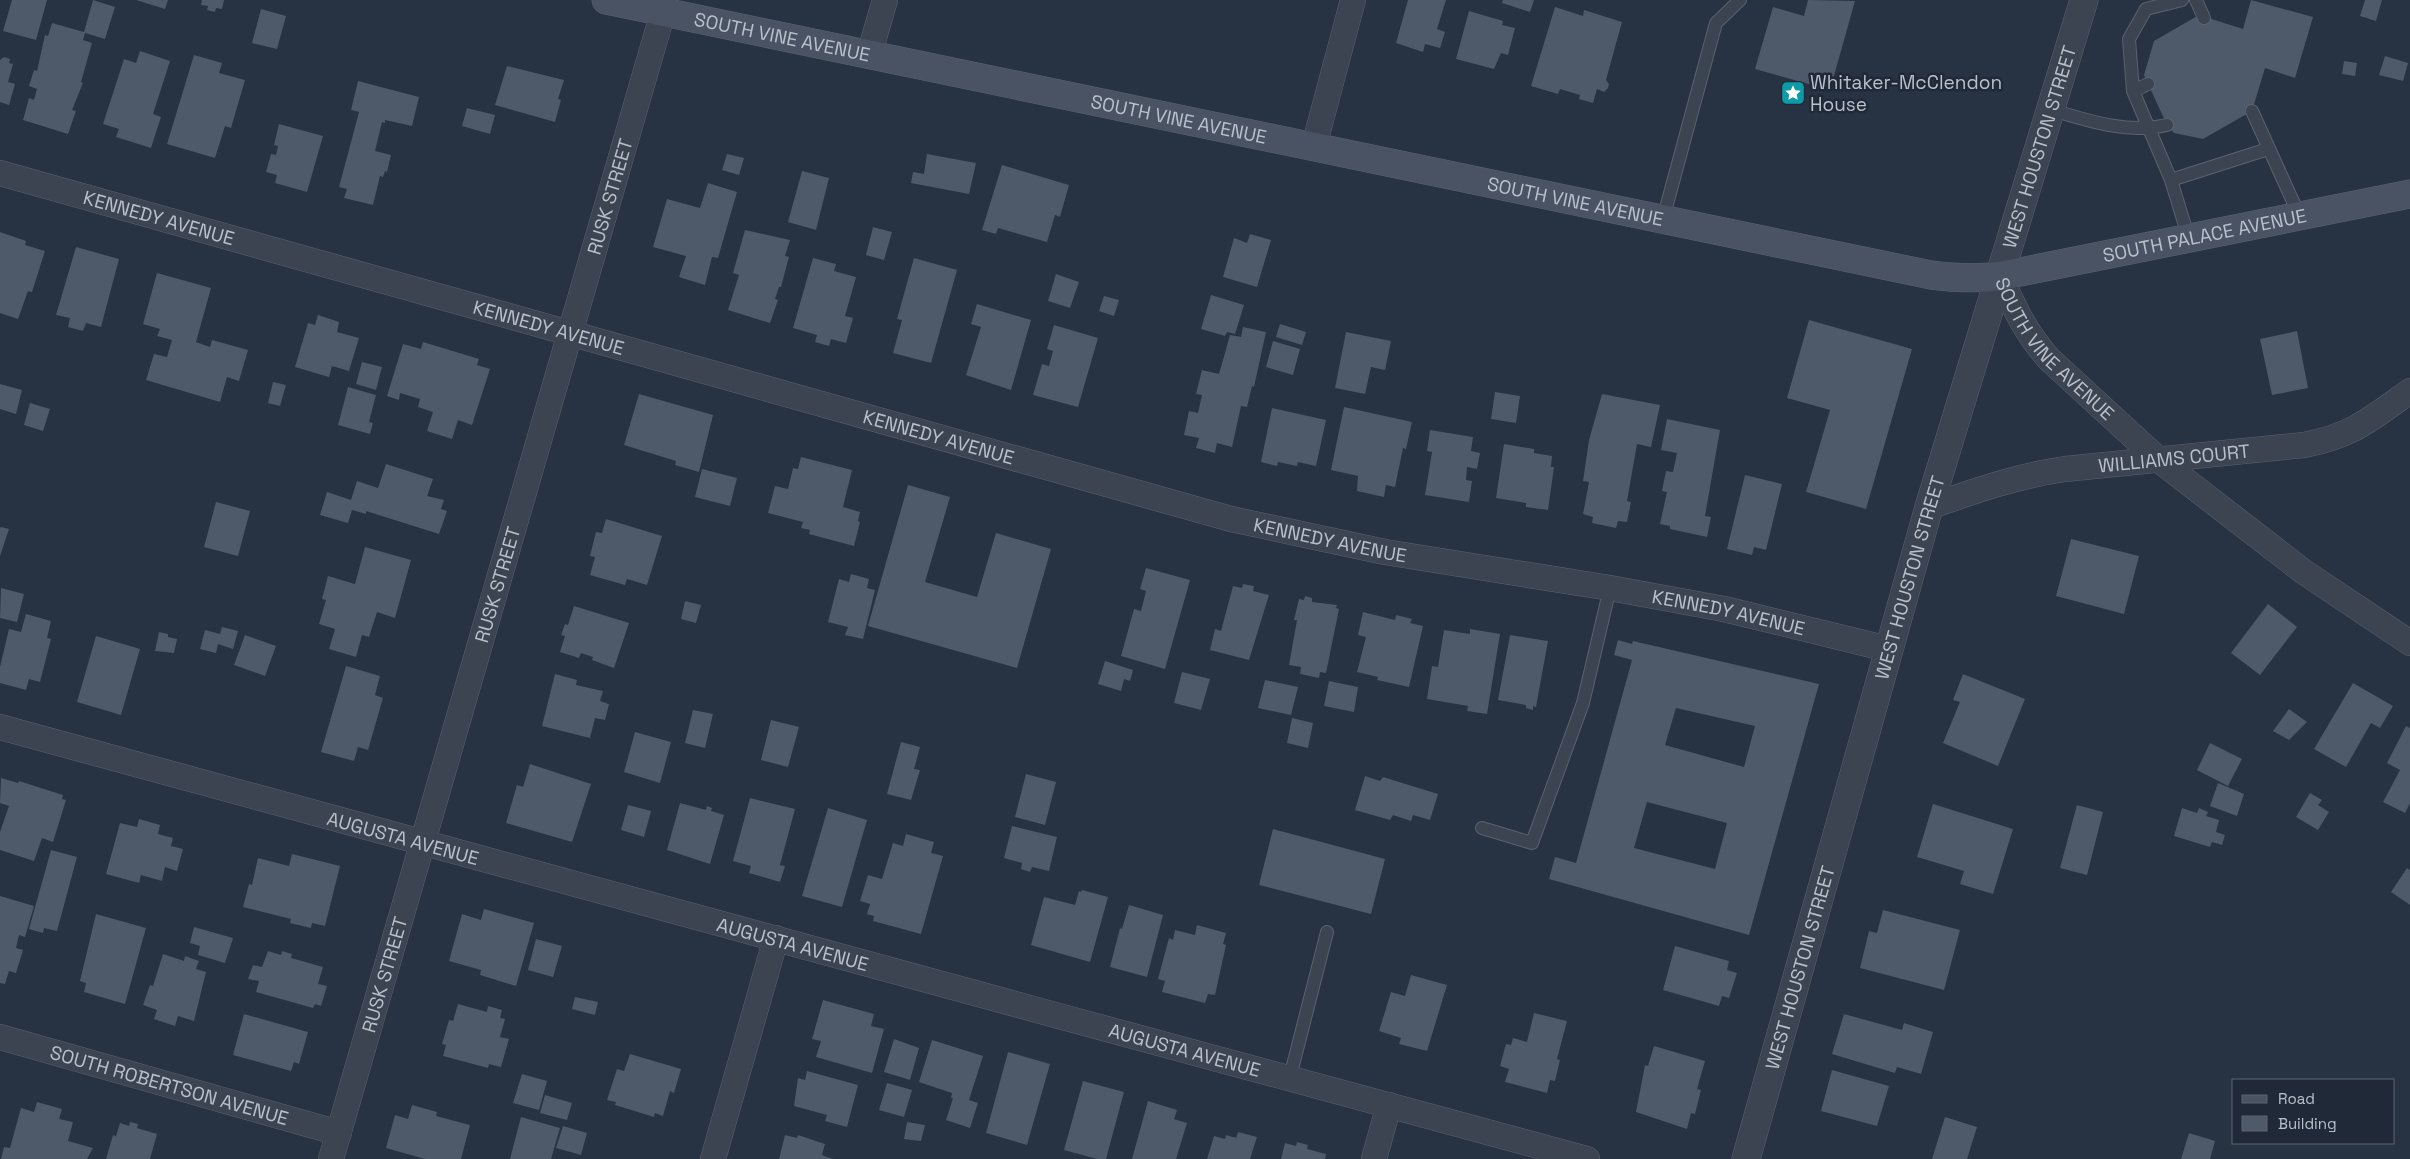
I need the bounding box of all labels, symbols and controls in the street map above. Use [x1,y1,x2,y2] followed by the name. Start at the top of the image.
[692,6,872,67] street label: SOUTH VINE AVENUE
[1996,42,2082,251] street label: WEST HOUSTON STREET
[1810,70,2002,117] place label: Whitaker-McClendon House
[1780,80,1806,106] place icon: Whitaker-McClendon House
[1089,88,1269,149] street label: SOUTH VINE AVENUE
[581,136,638,257] street label: RUSK STREET
[1485,171,1666,232] street label: SOUTH VINE AVENUE
[80,185,237,251] street label: KENNEDY AVENUE
[2101,203,2308,268] street label: SOUTH PALACE AVENUE
[1990,273,2120,426] street label: SOUTH VINE AVENUE
[470,294,627,360] street label: KENNEDY AVENUE
[860,404,1017,470] street label: KENNEDY AVENUE
[2097,438,2251,478] street label: WILLIAMS COURT
[1869,473,1950,682] street label: WEST HOUSTON STREET
[1251,512,1408,568] street label: KENNEDY AVENUE
[469,524,526,646] street label: RUSK STREET
[1650,584,1808,641] street label: KENNEDY AVENUE
[324,805,482,871] street label: AUGUSTA AVENUE
[1759,863,1840,1072] street label: WEST HOUSTON STREET
[714,912,871,977] street label: AUGUSTA AVENUE
[356,914,413,1036] street label: RUSK STREET
[1106,1018,1263,1082] street label: AUGUSTA AVENUE
[47,1039,291,1131] street label: SOUTH ROBERTSON AVENUE
[2232,1079,2395,1144] legend
[2278,1089,2315,1108] text: Road
[2278,1114,2337,1133] text: Building

